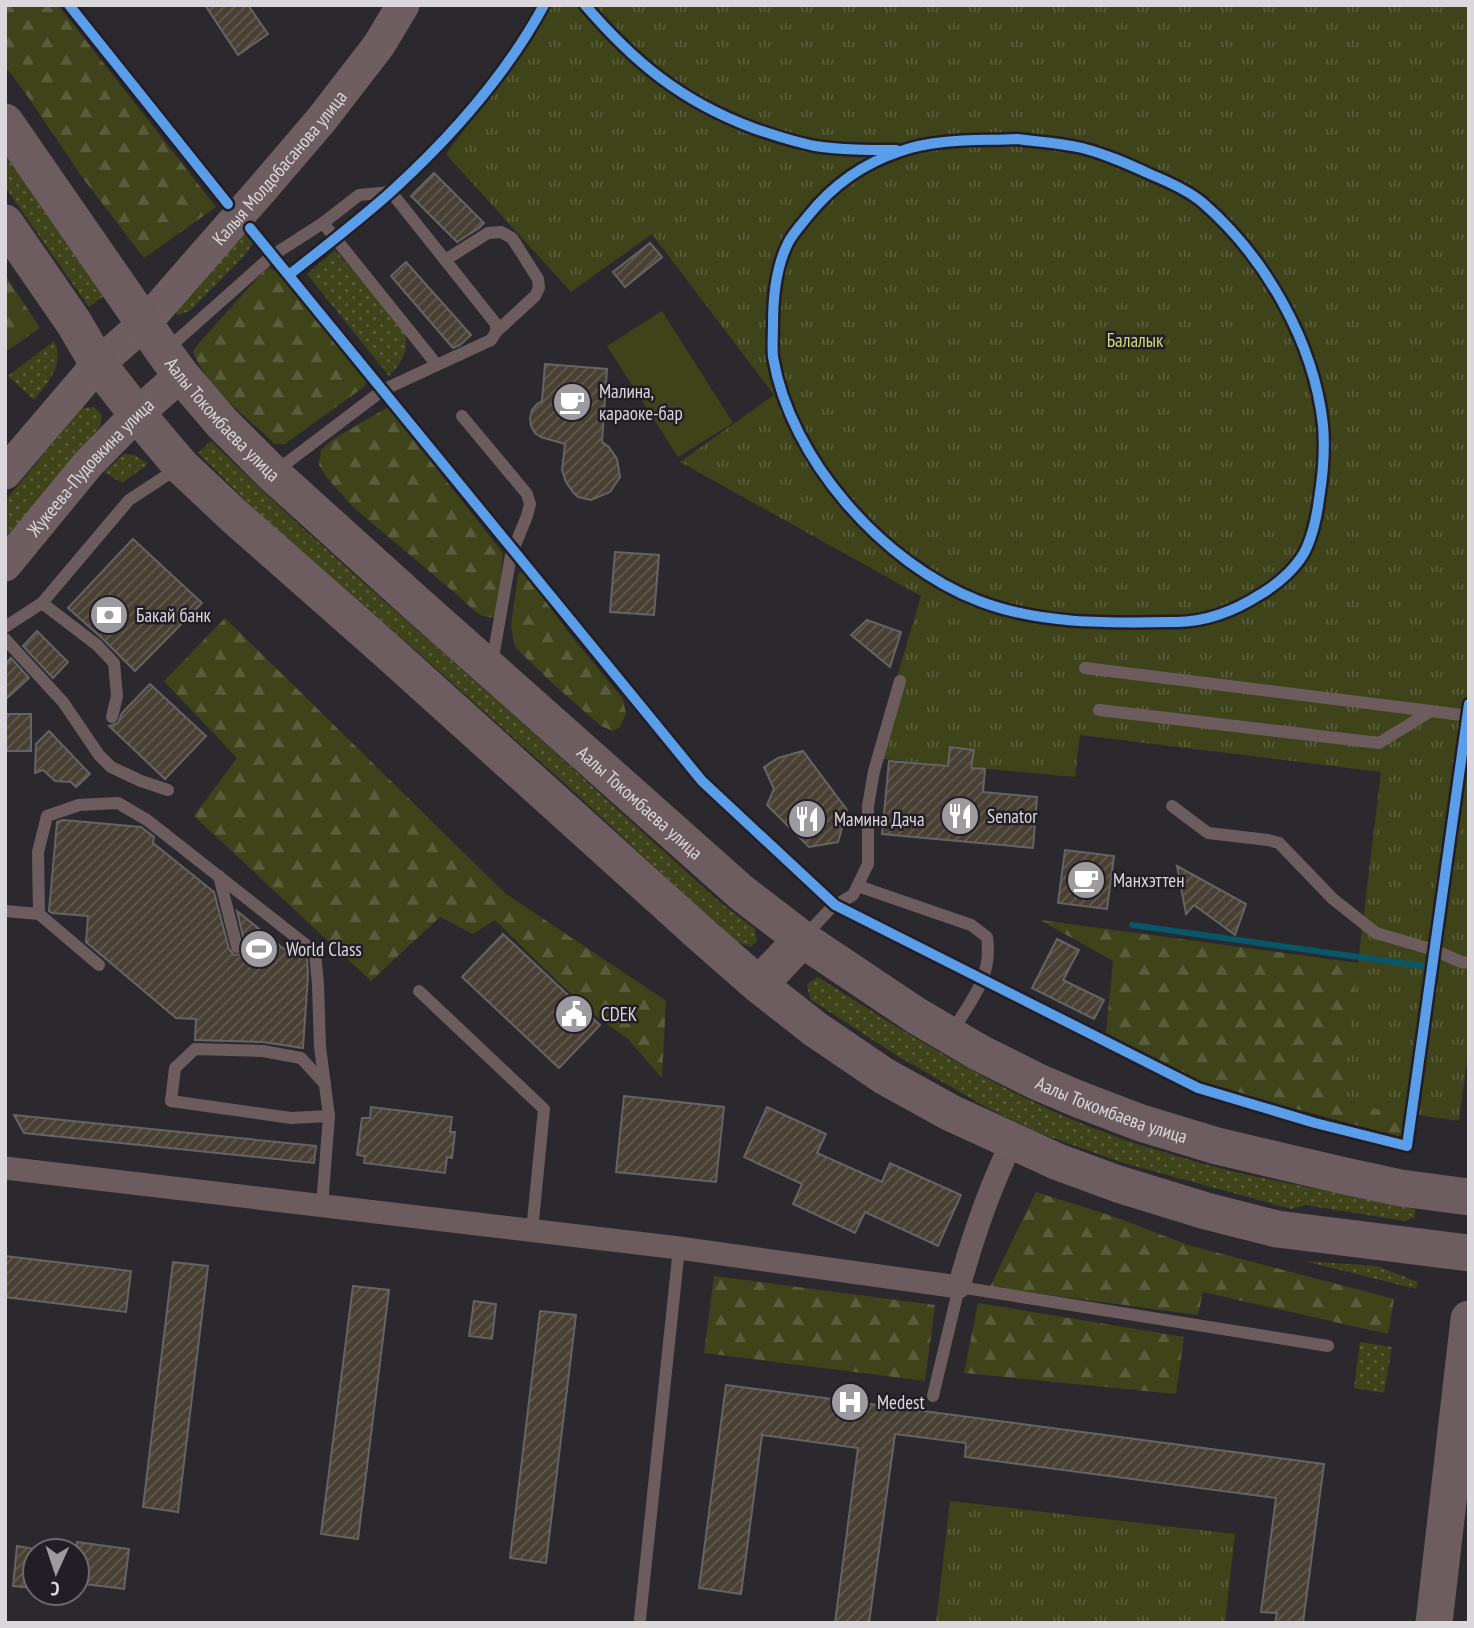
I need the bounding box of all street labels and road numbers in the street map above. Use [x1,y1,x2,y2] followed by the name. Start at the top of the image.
[207,85,352,250] street label: Калыя Молдобасанова улица
[160,352,285,487] street label: Аалы Токомбаева улица
[21,393,159,542] street label: Жукеева-Пудовкина улица
[572,740,708,865] street label: Аалы Токомбаева улица
[1032,1070,1190,1148] street label: Аалы Токомбаева улица

